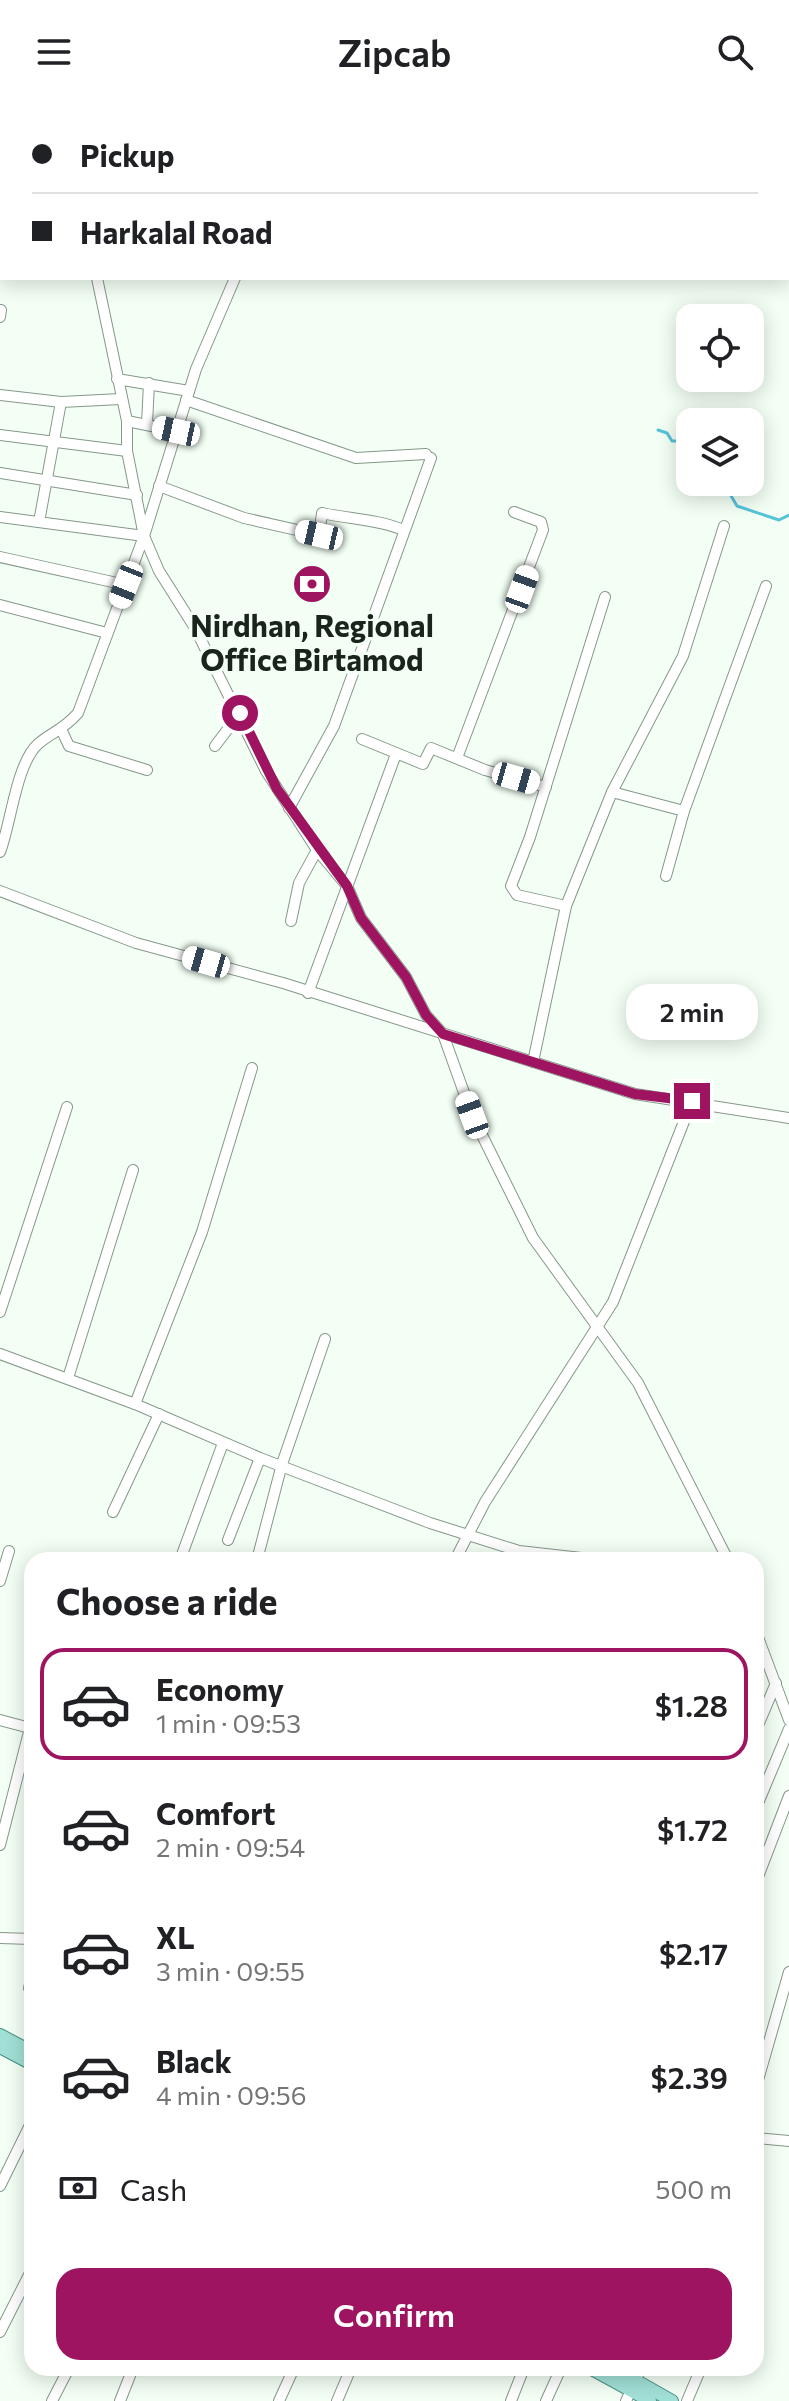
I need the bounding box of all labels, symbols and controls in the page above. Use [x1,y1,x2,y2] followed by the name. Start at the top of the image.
[32,30,76,74] icon: menu
[338,30,451,74] text: Zipcab
[713,30,757,74] icon: search
[80,136,174,173] text: Pickup
[80,213,273,250] text: Harkalal Road
[676,304,764,496] map controls
[676,304,764,392] button: locate
[676,408,764,496] button: layers
[150,414,202,448] car
[293,518,345,552] car
[106,558,146,612] car
[503,562,541,616] car
[291,563,333,605] bank icon: Nirdhan, Regional Office Birtamod
[190,606,434,677] place label: Nirdhan, Regional Office Birtamod
[222,695,258,731] route start
[490,760,542,796] car
[180,944,232,980] car
[626,985,758,1041] callout: 2 min
[660,996,724,1027] text: 2 min
[674,1083,710,1119] route end
[453,1088,491,1142] car
[56,1578,277,1622] text: Choose a ride
[60,1668,132,1740] icon: car
[156,1670,284,1707] text: Economy
[655,1686,728,1723] text: $1.28
[156,1707,301,1738] text: 1 min · 09:53
[60,1792,132,1864] icon: car
[156,1794,275,1831] text: Comfort
[657,1810,728,1847] text: $1.72
[156,1831,305,1862] text: 2 min · 09:54
[60,1916,132,1988] icon: car
[156,1918,195,1955] text: XL
[659,1934,728,1971] text: $2.17
[156,1955,305,1986] text: 3 min · 09:55
[60,2040,132,2112] icon: car
[156,2042,232,2079] text: Black
[651,2058,728,2095] text: $2.39
[156,2079,307,2110] text: 4 min · 09:56
[56,2166,100,2210] icon: cash
[120,2170,187,2207] text: Cash
[655,2173,732,2204] text: 500 m
[56,2268,732,2360] button: Confirm

